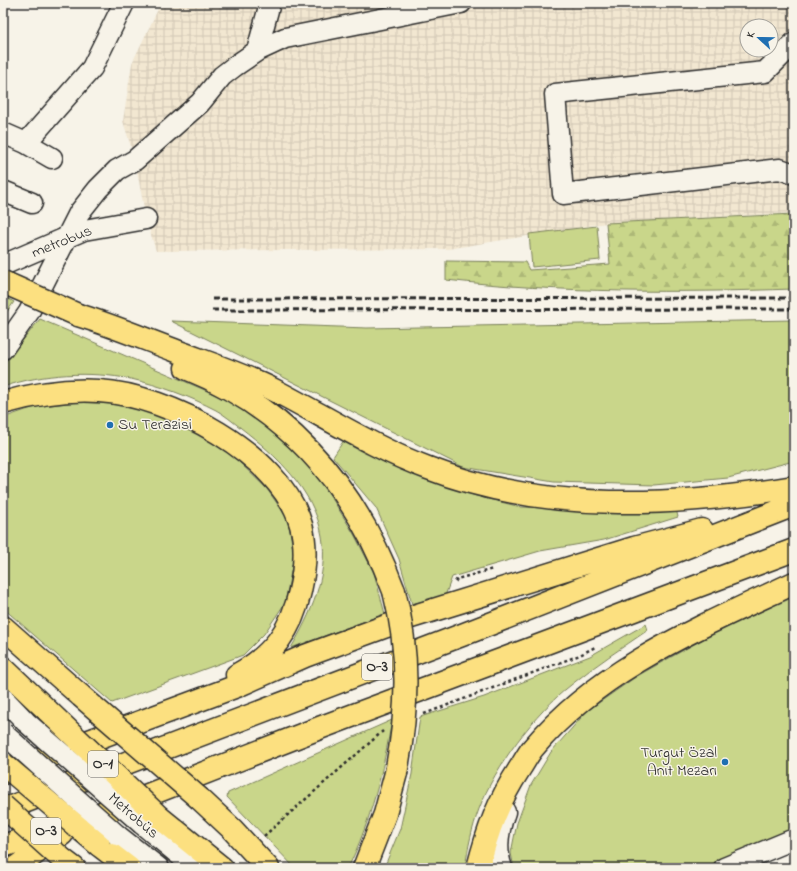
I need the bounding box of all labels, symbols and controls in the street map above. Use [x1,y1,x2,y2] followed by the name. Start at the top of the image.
[739,18,779,58] north arrow
[742,29,759,40] text: K
[28,219,96,265] street label: metrobus
[118,413,192,437] place label: Su Terazisi
[105,420,115,430] marker: Su Terazisi
[362,654,392,680] road number: O-3
[641,741,717,783] place label: Turgut Özal Anıt Mezarı
[88,751,118,777] road number: O-1
[720,757,730,767] marker: Turgut Özal Anıt Mezarı
[102,787,164,845] street label: Metrobüs
[31,818,61,844] road number: O-3

